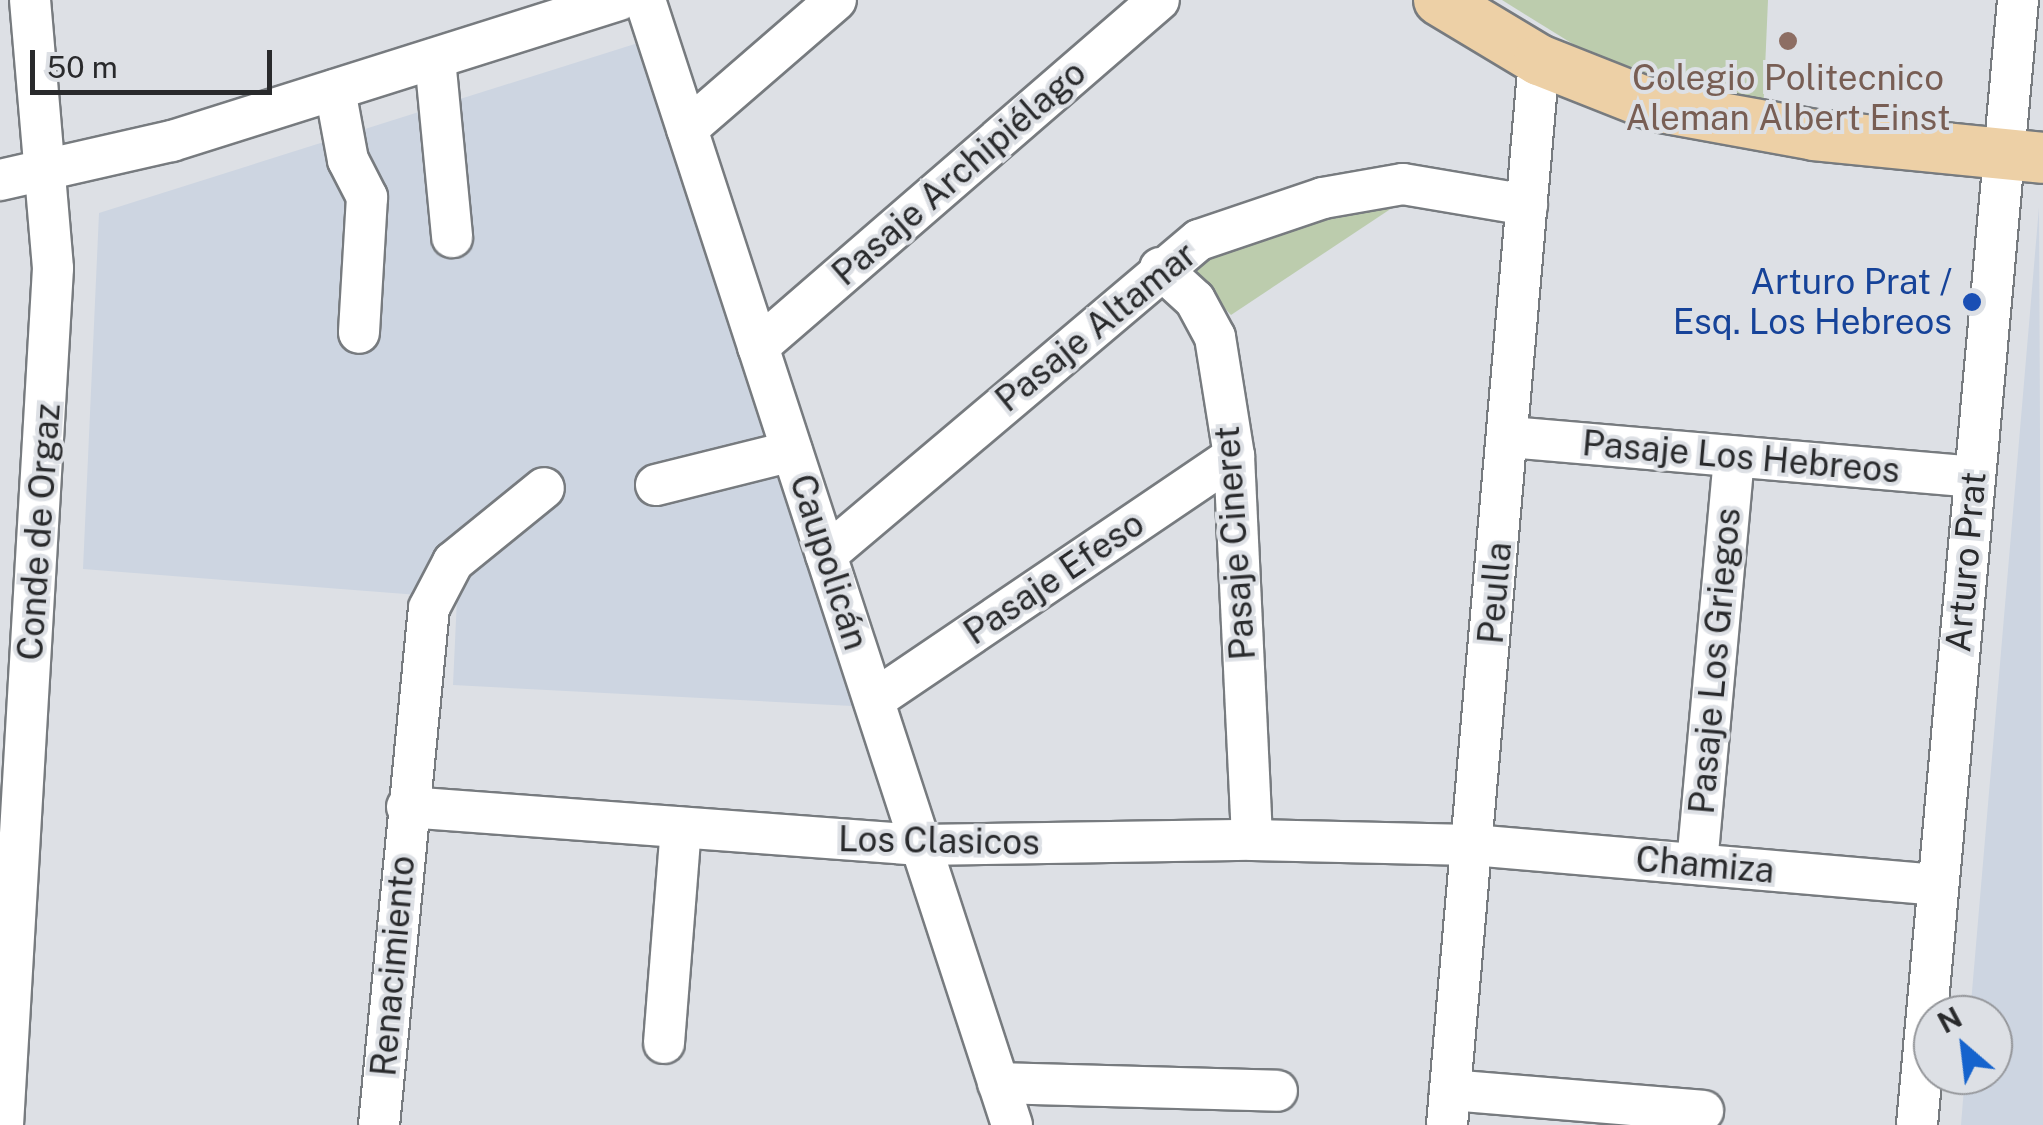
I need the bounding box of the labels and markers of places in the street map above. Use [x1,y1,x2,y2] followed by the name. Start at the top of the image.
[1777,30,1799,52] marker: Colegio Politecnico Aleman Albert Einst
[1625,57,1951,139] place label: Colegio Politecnico Aleman Albert Einst
[1672,261,1952,343] place label: Arturo Prat / Esq. Los Hebreos
[1961,291,1983,313] marker: Arturo Prat / Esq. Los Hebreos

